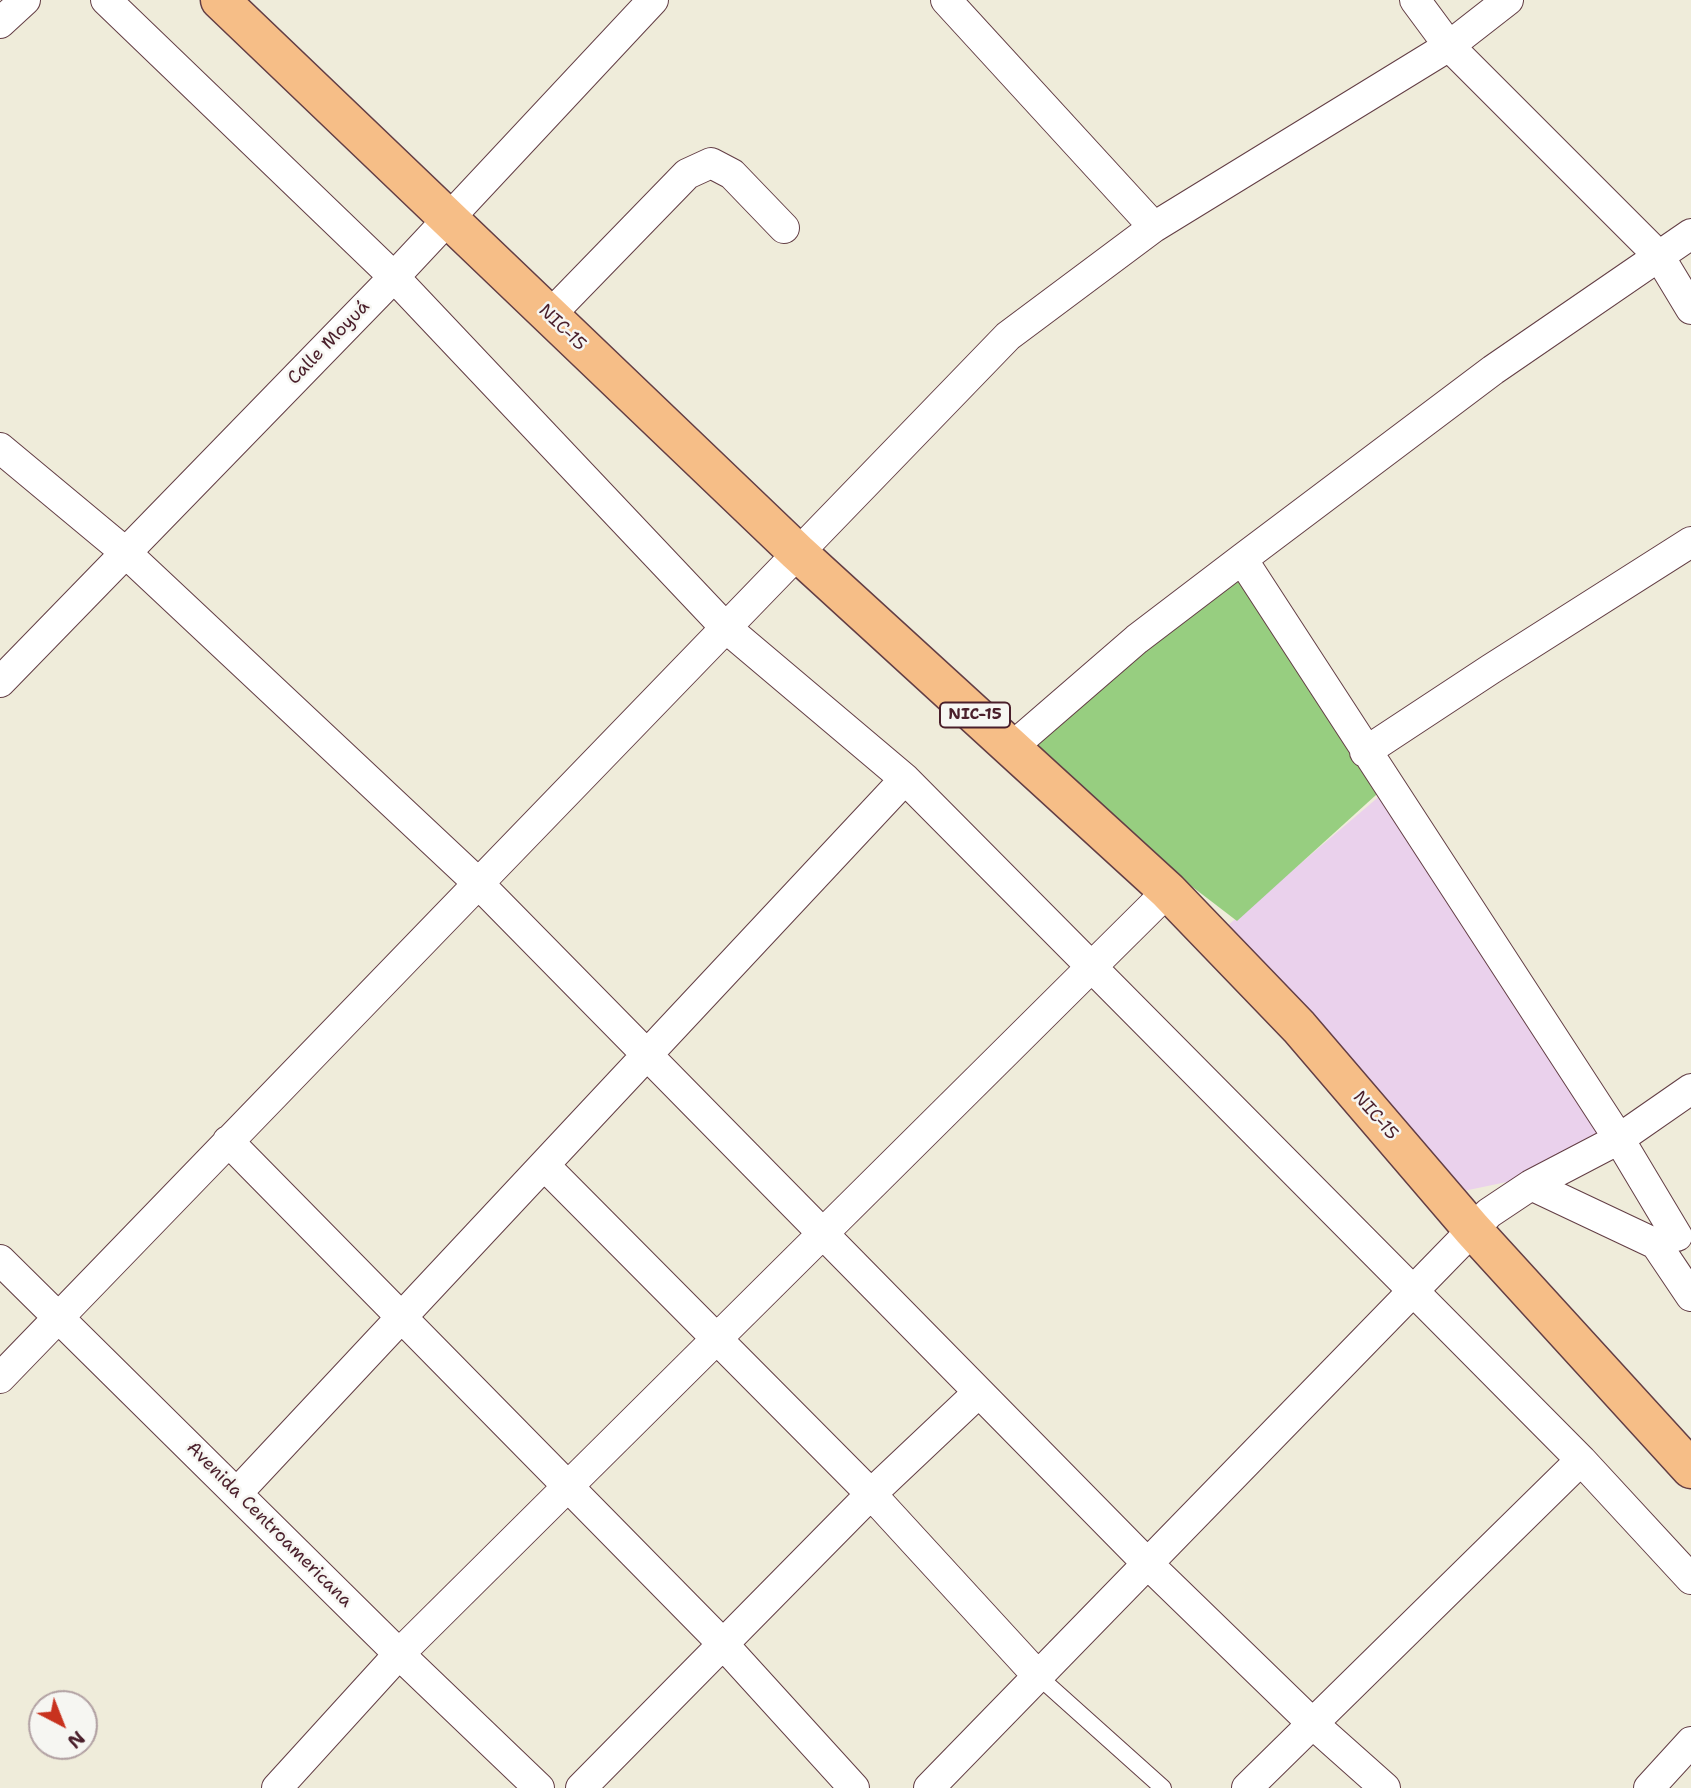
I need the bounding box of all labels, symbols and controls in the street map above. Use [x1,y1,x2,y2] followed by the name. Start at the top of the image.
[284,296,374,390] street label: Calle Moyuá
[534,300,590,356] street label: NIC-15
[940,702,1010,728] road number: NIC-15
[1348,1087,1402,1145] street label: NIC-15
[182,1438,356,1612] street label: Avenida Centroamericana
[28,1690,98,1760] north arrow
[62,1725,90,1754] text: N

